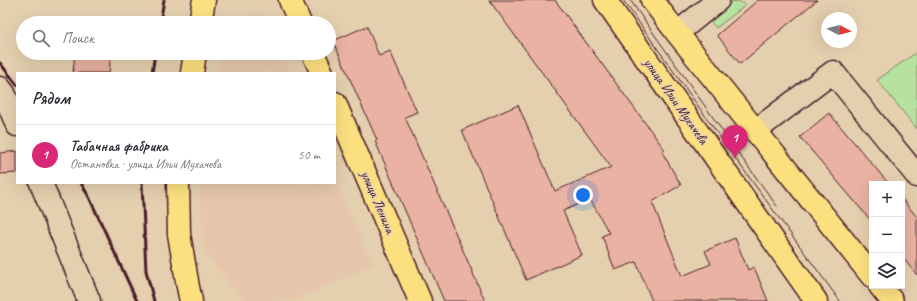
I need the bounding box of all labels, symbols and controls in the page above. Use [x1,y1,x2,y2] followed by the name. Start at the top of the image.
[821,12,857,48] north arrow
[16,16,336,60] search box
[30,27,52,49] icon: search
[62,29,94,48] text: Поиск
[639,54,713,148] street label: улица Ильи Мухачева
[32,88,70,109] text: Рядом
[722,125,748,158] pin: 1
[70,137,168,156] text: Табачная фабрика
[42,147,48,163] text: 1
[298,147,320,163] text: 50 m
[70,156,221,172] text: Остановка · улица Ильи Мухачева
[357,167,399,237] street label: улица Ленина
[869,181,905,289] map controls
[869,181,905,217] button: +
[573,185,593,205] your location
[869,217,905,253] button: −
[869,253,905,289] button: layers

